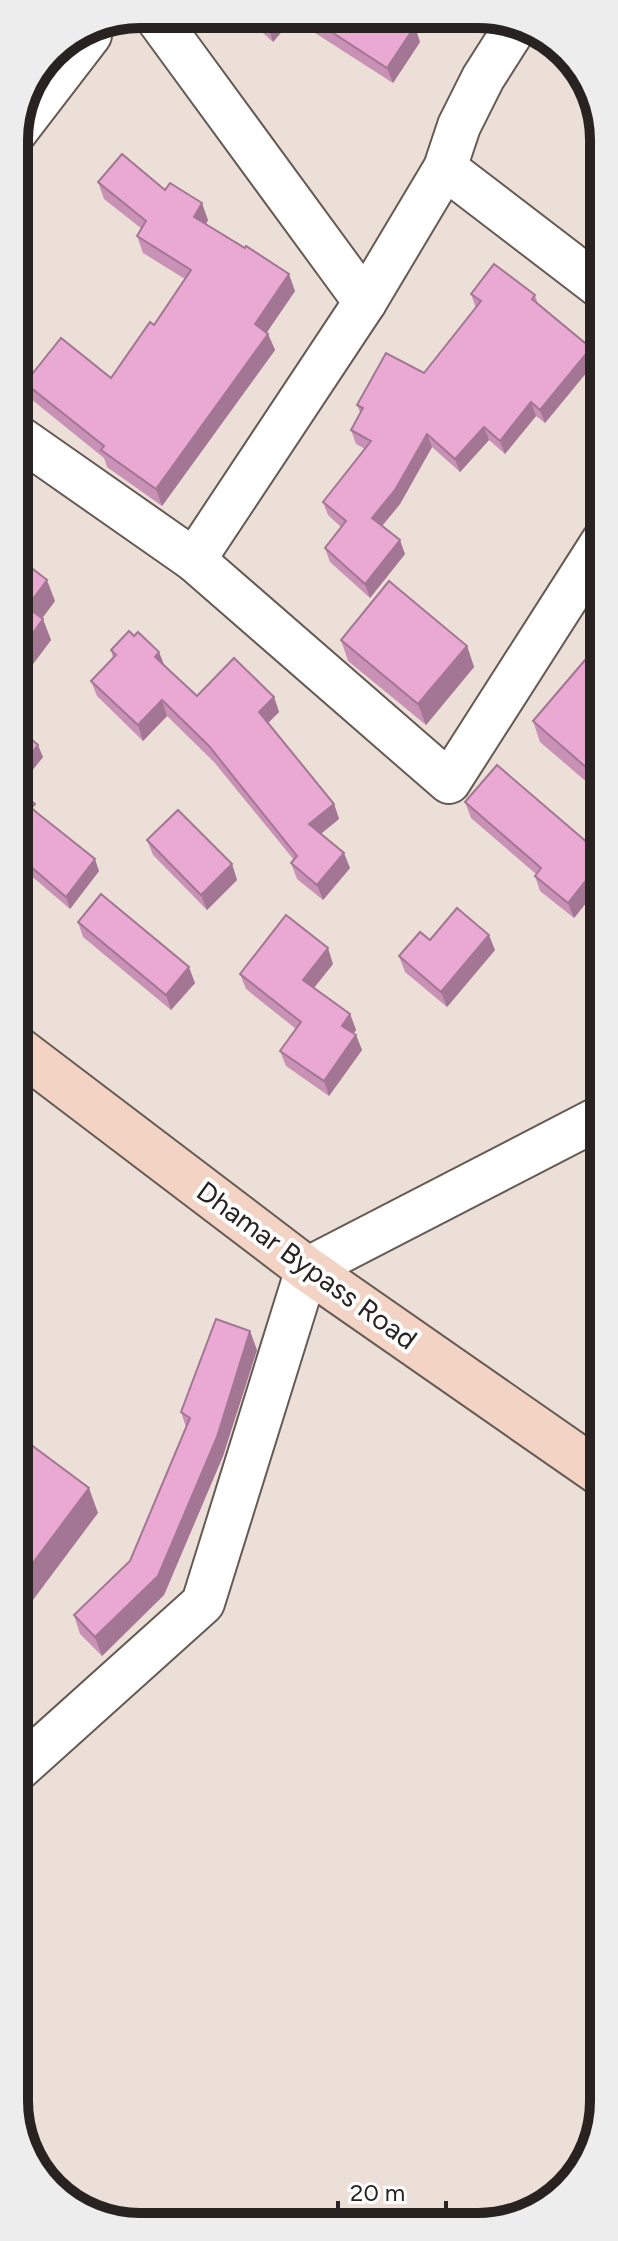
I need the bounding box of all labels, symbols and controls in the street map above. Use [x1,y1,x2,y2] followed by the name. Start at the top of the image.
[190,1174,424,1356] street label: Dhamar Bypass Road
[338,2165,446,2215] scale bar
[350,2178,405,2207] text: 20 m

